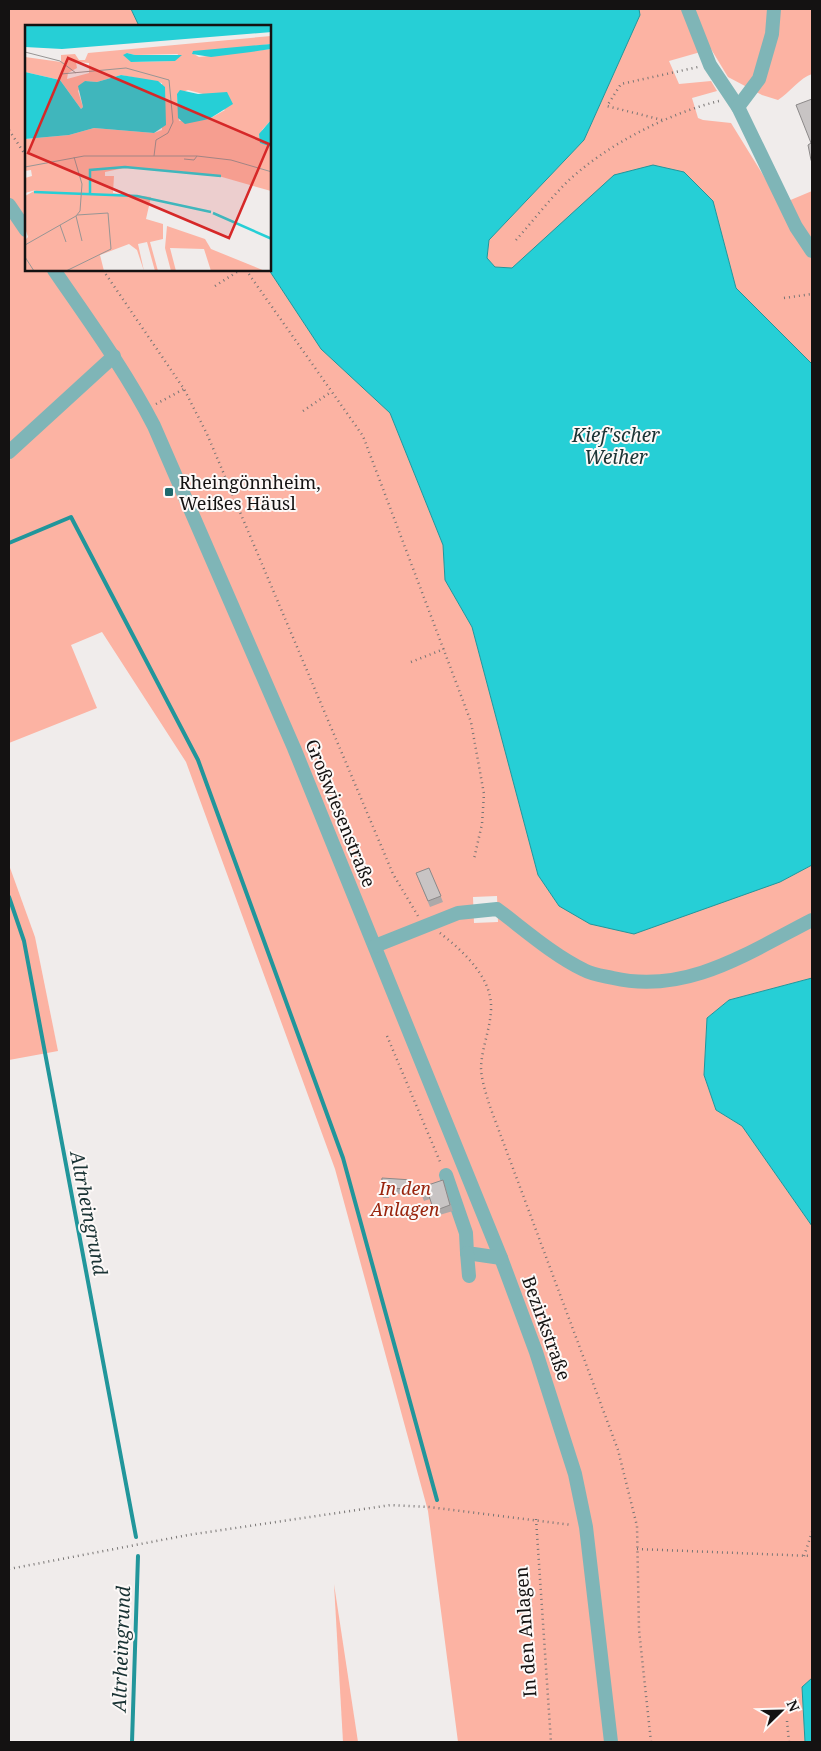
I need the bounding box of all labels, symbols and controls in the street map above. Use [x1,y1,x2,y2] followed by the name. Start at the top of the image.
[25,25,271,271] inset map
[571,422,660,470] water label: Kief'scher Weiher
[179,470,321,515] place label: Rheingönnheim, Weißes Häusl
[163,486,175,498] marker: Rheingönnheim, Weißes Häusl
[300,735,382,891] street label: Großwiesenstraße
[64,1147,114,1278] water label: Altrheingrund
[368,1176,440,1221] park label: In den Anlagen
[517,1273,577,1383] street label: Bezirkstraße
[508,1566,542,1698] street label: In den Anlagen
[106,1585,136,1715] water label: Altrheingrund
[756,1686,806,1736] north arrow
[783,1697,804,1715] text: N

